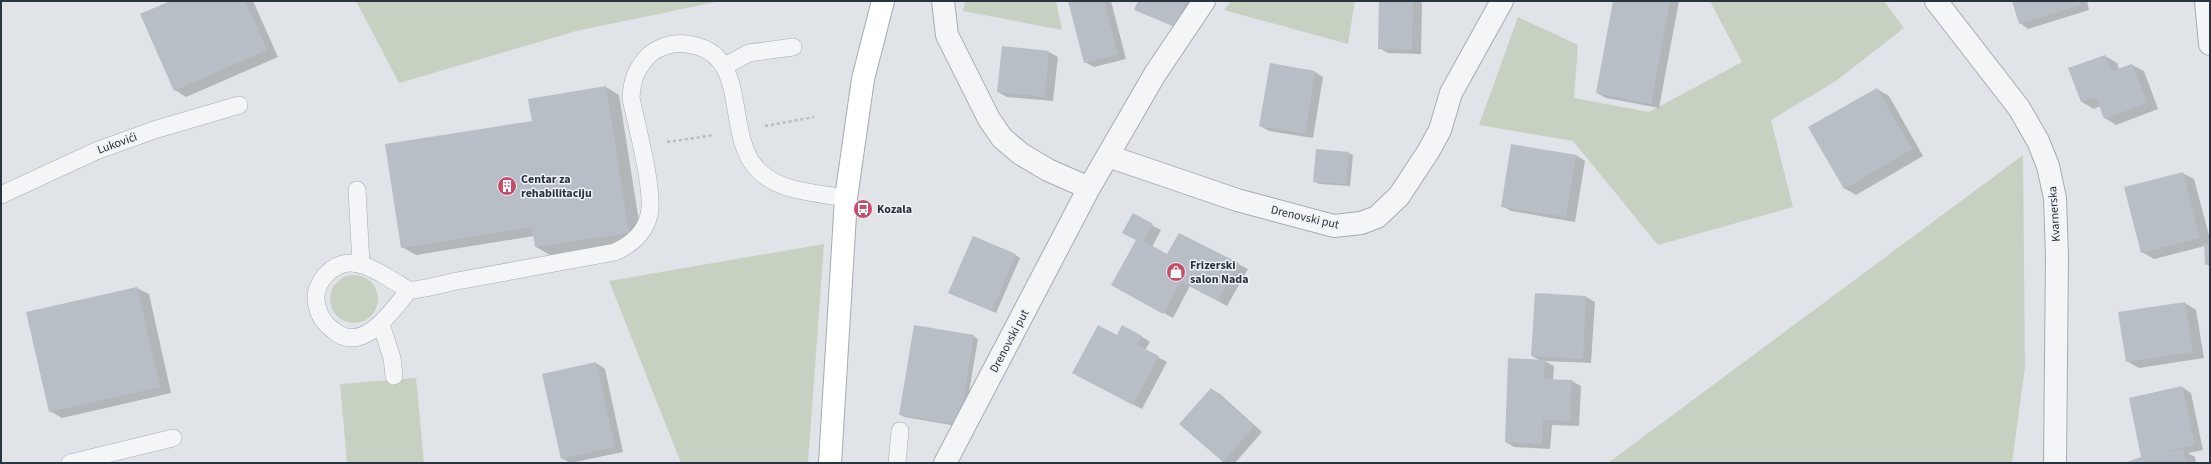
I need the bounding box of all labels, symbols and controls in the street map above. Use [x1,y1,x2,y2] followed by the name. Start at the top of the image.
[95,128,140,159] street label: Lukovići
[521,171,592,202] place label: Centar za rehabilitaciju
[496,175,518,197] building icon: Centar za rehabilitaciju
[2044,186,2065,242] street label: Kvarnerska
[852,198,874,220] bus stop icon: Kozala
[877,201,912,218] place label: Kozala
[1269,201,1341,234] street label: Drenovski put
[1190,257,1249,288] place label: Frizerski salon Nada
[1165,261,1187,283] shop icon: Frizerski salon Nada
[986,307,1033,376] street label: Drenovski put

